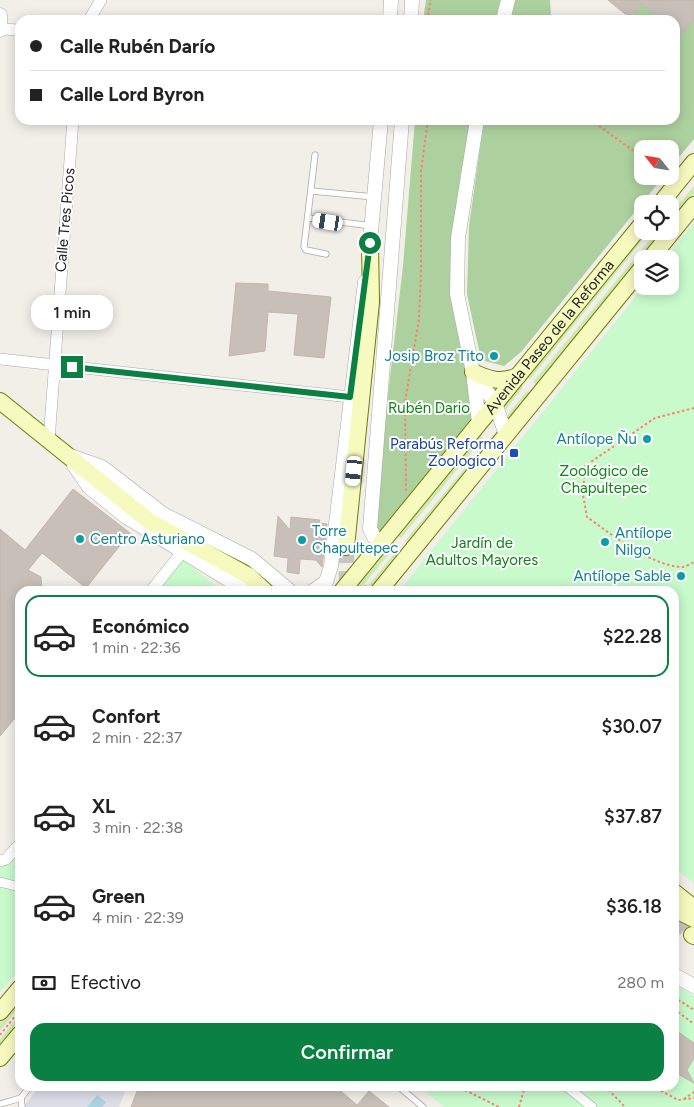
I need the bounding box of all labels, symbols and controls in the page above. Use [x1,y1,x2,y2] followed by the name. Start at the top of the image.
[60,35,215,58] text: Calle Rubén Darío
[60,83,204,106] text: Calle Lord Byron
[634,140,679,185] north arrow
[634,140,679,295] map controls
[51,167,79,273] street label: Calle Tres Picos
[634,195,679,240] button: locate
[312,212,343,232] car
[359,232,381,254] route start
[634,250,679,295] button: layers
[481,256,618,418] street label: Avenida Paseo de la Reforma
[31,294,113,330] callout: 1 min
[53,303,91,322] text: 1 min
[384,347,484,365] place label: Josip Broz Tito
[488,350,500,362] marker: Josip Broz Tito
[61,356,83,378] route end
[388,399,470,417] park label: Rubén Dario
[557,430,637,448] place label: Antílope Ñu
[641,433,653,445] marker: Antílope Ñu
[390,435,504,470] place label: Parabús Reforma Zoologico I
[508,447,520,459] marker: Parabús Reforma Zoologico I
[344,455,363,487] car
[560,462,648,497] park label: Zoológico de Chapultepec
[312,522,398,557] place label: Torre Chapultepec
[615,524,672,559] place label: Antílope Nilgo
[90,530,205,548] place label: Centro Asturiano
[74,533,86,545] marker: Centro Asturiano
[296,534,308,546] marker: Torre Chapultepec
[426,534,538,569] park label: Jardín de Adultos Mayores
[599,536,611,548] marker: Antílope Nilgo
[573,567,671,585] place label: Antílope Sable
[675,570,687,582] marker: Antílope Sable
[32,614,77,659] icon: car
[92,615,189,638] text: Económico
[603,625,662,648] text: $22.28
[92,638,180,657] text: 1 min · 22:36
[32,704,77,749] icon: car
[92,705,161,728] text: Confort
[602,715,662,738] text: $30.07
[92,728,182,747] text: 2 min · 22:37
[32,794,77,839] icon: car
[92,795,115,818] text: XL
[604,805,662,828] text: $37.87
[92,818,183,837] text: 3 min · 22:38
[32,884,77,929] icon: car
[92,885,145,908] text: Green
[606,895,662,918] text: $36.18
[92,908,184,927] text: 4 min · 22:39
[30,969,58,997] icon: cash
[70,971,141,994] text: Efectivo
[617,973,664,992] text: 280 m
[30,1023,664,1081] button: Confirmar

